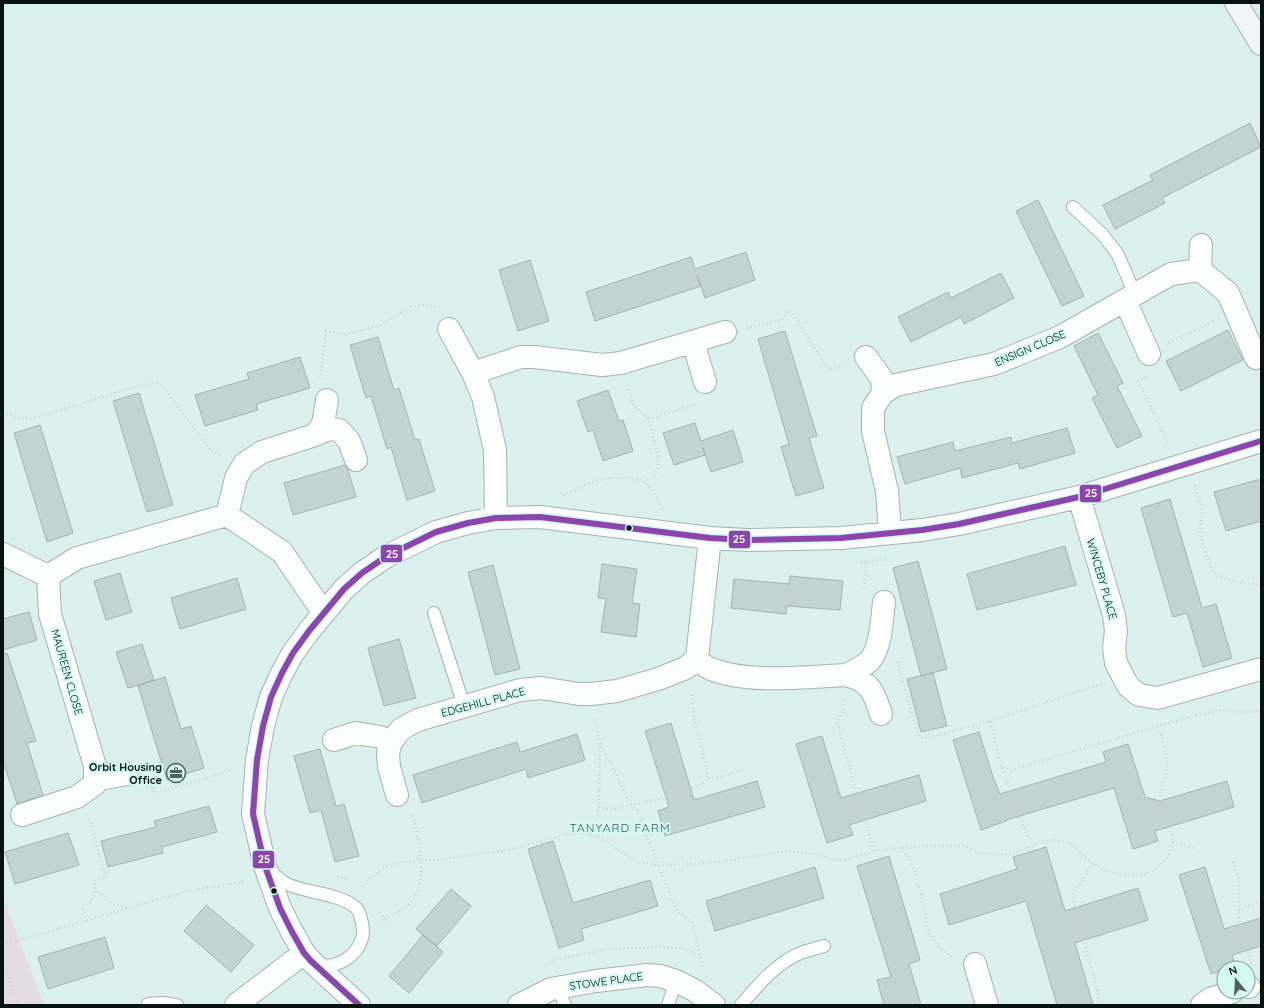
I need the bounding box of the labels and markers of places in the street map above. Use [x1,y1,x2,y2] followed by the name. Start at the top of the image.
[624,523,634,533] unlabelled marker
[89,760,162,787] place label: Orbit Housing Office
[165,762,187,784] office icon: Orbit Housing Office
[269,886,279,896] unlabelled marker

